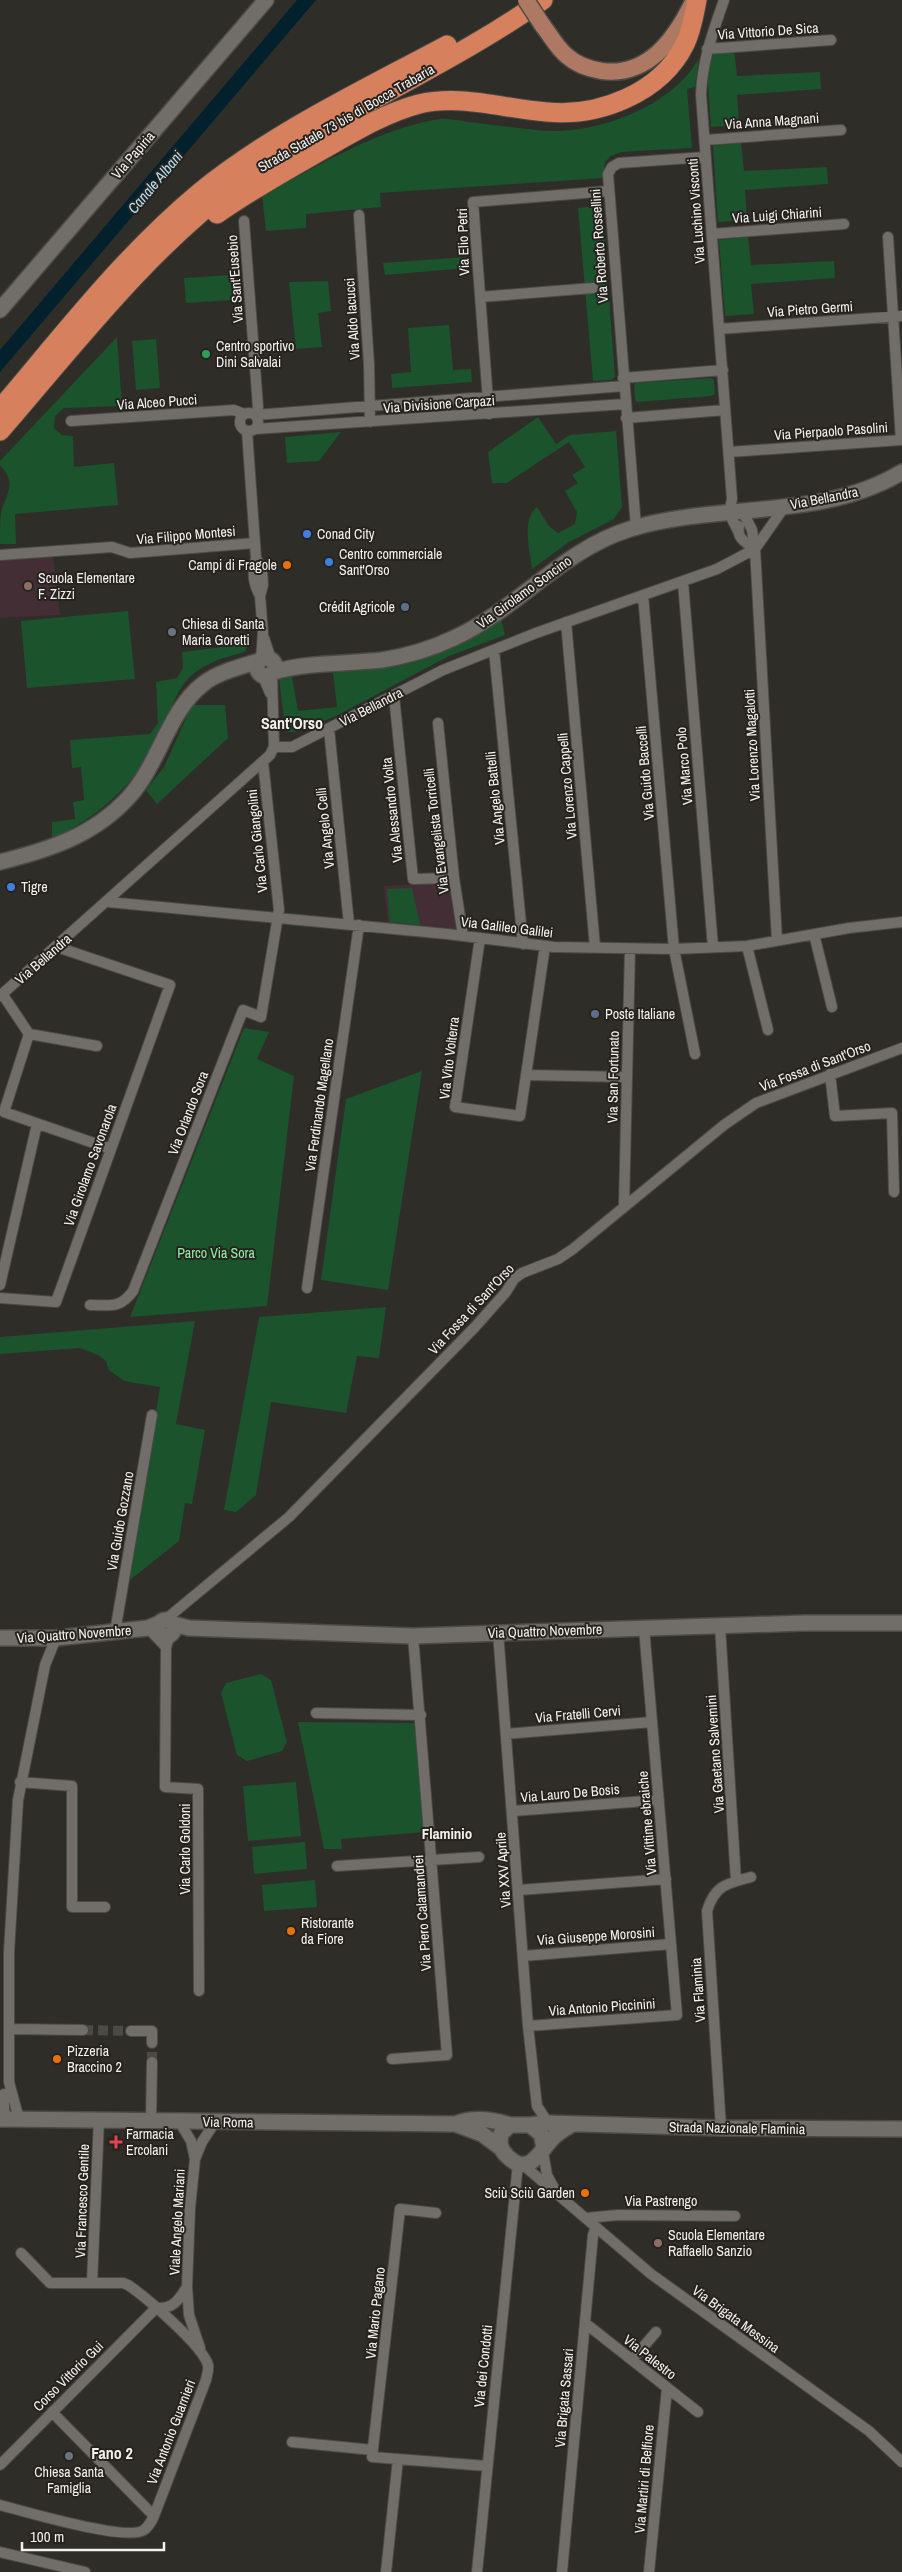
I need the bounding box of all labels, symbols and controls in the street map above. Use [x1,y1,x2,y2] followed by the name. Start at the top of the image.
[717,18,820,44] street label: Via Vittorio De Sica
[254,60,438,176] street label: Strada Statale 73 bis di Bocca Trabaria
[724,109,820,133] street label: Via Anna Magnani
[107,127,159,183] street label: Via Papiria
[122,146,188,218] water label: Canale Albani
[683,158,709,264] street label: Via Luchino Visconti
[586,188,612,304] street label: Via Roberto Rossellini
[732,203,822,227] street label: Via Luigi Chiarini
[453,208,473,276] street label: Via Elio Petri
[223,234,247,324] street label: Via Sant'Eusebio
[340,277,364,361] street label: Via Aldo Iacucci
[767,297,853,321] street label: Via Pietro Germi
[216,337,294,371] place label: Centro sportivo Dini Salvalai
[200,348,212,360] marker: Centro sportivo Dini Salvalai
[116,390,198,414] street label: Via Alceo Pucci
[382,391,496,417] street label: Via Divisione Carpazi
[773,418,889,444] street label: Via Pierpaolo Pasolini
[789,482,860,513] street label: Via Bellandra
[136,522,236,548] street label: Via Filippo Montesi
[317,525,375,543] place label: Conad City
[301,528,313,540] marker: Conad City
[339,545,442,579] place label: Centro commerciale Sant'Orso
[473,552,575,632] street label: Via Girolamo Soncino
[188,556,277,574] place label: Campi di Fragole
[323,556,335,568] marker: Centro commerciale Sant'Orso
[281,559,293,571] marker: Campi di Fragole
[38,569,135,603] place label: Scuola Elementare F. Zizzi
[22,580,34,592] marker: Scuola Elementare F. Zizzi
[319,598,395,616] place label: Crédit Agricole
[399,601,411,613] marker: Crédit Agricole
[182,615,265,649] place label: Chiesa di Santa Maria Goretti
[166,626,178,638] marker: Chiesa di Santa Maria Goretti
[336,683,406,731] street label: Via Bellandra
[740,689,764,801] street label: Via Lorenzo Magalotti
[261,712,323,734] district label: Sant'Orso
[632,725,658,821] street label: Via Guido Baccelli
[672,726,696,806] street label: Via Marco Polo
[553,732,581,840] street label: Via Lorenzo Cappelli
[481,750,509,846] street label: Via Angelo Battelli
[377,756,406,864] street label: Via Alessandro Volta
[419,767,453,895] street label: Via Evangelista Torricelli
[312,787,338,869] street label: Via Angelo Celli
[243,788,271,894] street label: Via Carlo Giangolini
[21,878,48,896] place label: Tigre
[5,881,17,893] marker: Tigre
[460,912,554,942] street label: Via Galileo Galilei
[11,929,75,988] street label: Via Bellandra
[605,1005,675,1023] place label: Poste Italiane
[589,1008,601,1020] marker: Poste Italiane
[435,1015,463,1100] street label: Via Vito Volterra
[603,1031,623,1123] street label: Via San Fortunato
[301,1037,337,1173] street label: Via Ferdinando Magellano
[757,1037,873,1095] street label: Via Fossa di Sant'Orso
[164,1068,212,1158] street label: Via Orlando Sora
[60,1101,121,1229] street label: Via Girolamo Savonarola
[177,1244,255,1262] park label: Parco Via Sora
[424,1260,518,1358] street label: Via Fossa di Sant'Orso
[102,1470,138,1572] street label: Via Guido Gozzano
[487,1620,603,1642] street label: Via Quattro Novembre
[16,1621,132,1647] street label: Via Quattro Novembre
[702,1694,728,1814] street label: Via Gaetano Salvemini
[534,1701,622,1727] street label: Via Fratelli Cervi
[633,1770,661,1876] street label: Via Vittime ebraiche
[520,1780,621,1806] street label: Via Lauro De Bosis
[176,1803,194,1895] street label: Via Carlo Goldoni
[422,1823,472,1844] district label: Flaminio
[491,1832,515,1908] street label: Via XXV Aprile
[409,1854,435,1972] street label: Via Piero Calamandrei
[301,1914,354,1948] place label: Ristorante da Fiore
[537,1923,655,1949] street label: Via Giuseppe Morosini
[285,1925,297,1937] marker: Ristorante da Fiore
[687,1956,709,2023] street label: Via Flaminia
[548,1994,656,2020] street label: Via Antonio Piccinini
[67,2042,122,2076] place label: Pizzeria Braccino 2
[51,2053,63,2065] marker: Pizzeria Braccino 2
[202,2113,254,2131] street label: Via Roma
[669,2118,806,2138] street label: Strada Nazionale Flaminia
[126,2125,175,2159] place label: Farmacia Ercolani
[110,2136,122,2148] marker: Farmacia Ercolani
[71,2144,93,2258] street label: Via Francesco Gentile
[165,2168,189,2276] street label: Viale Angelo Mariani
[484,2184,575,2202] place label: Sciù Sciù Garden
[579,2187,591,2199] marker: Sciù Sciù Garden
[625,2192,697,2210] street label: Via Pastrengo
[668,2226,765,2260] place label: Scuola Elementare Raffaello Sanzio
[652,2237,664,2249] marker: Scuola Elementare Raffaello Sanzio
[361,2266,389,2360] street label: Via Mario Pagano
[689,2281,784,2357] street label: Via Brigata Messina
[470,2324,496,2408] street label: Via dei Condotti
[620,2331,680,2383] street label: Via Palestro
[29,2337,107,2415] street label: Corso Vittorio Gui
[551,2348,577,2448] street label: Via Brigata Sassari
[143,2377,199,2487] street label: Via Antonio Guarnieri
[630,2424,658,2534] street label: Via Martiri di Belfiore
[91,2442,133,2464] district label: Fano 2
[63,2450,75,2462] marker: Chiesa Santa Famiglia
[34,2463,104,2497] place label: Chiesa Santa Famiglia
[22,2520,165,2552] scale bar
[30,2526,64,2547] text: 100 m

